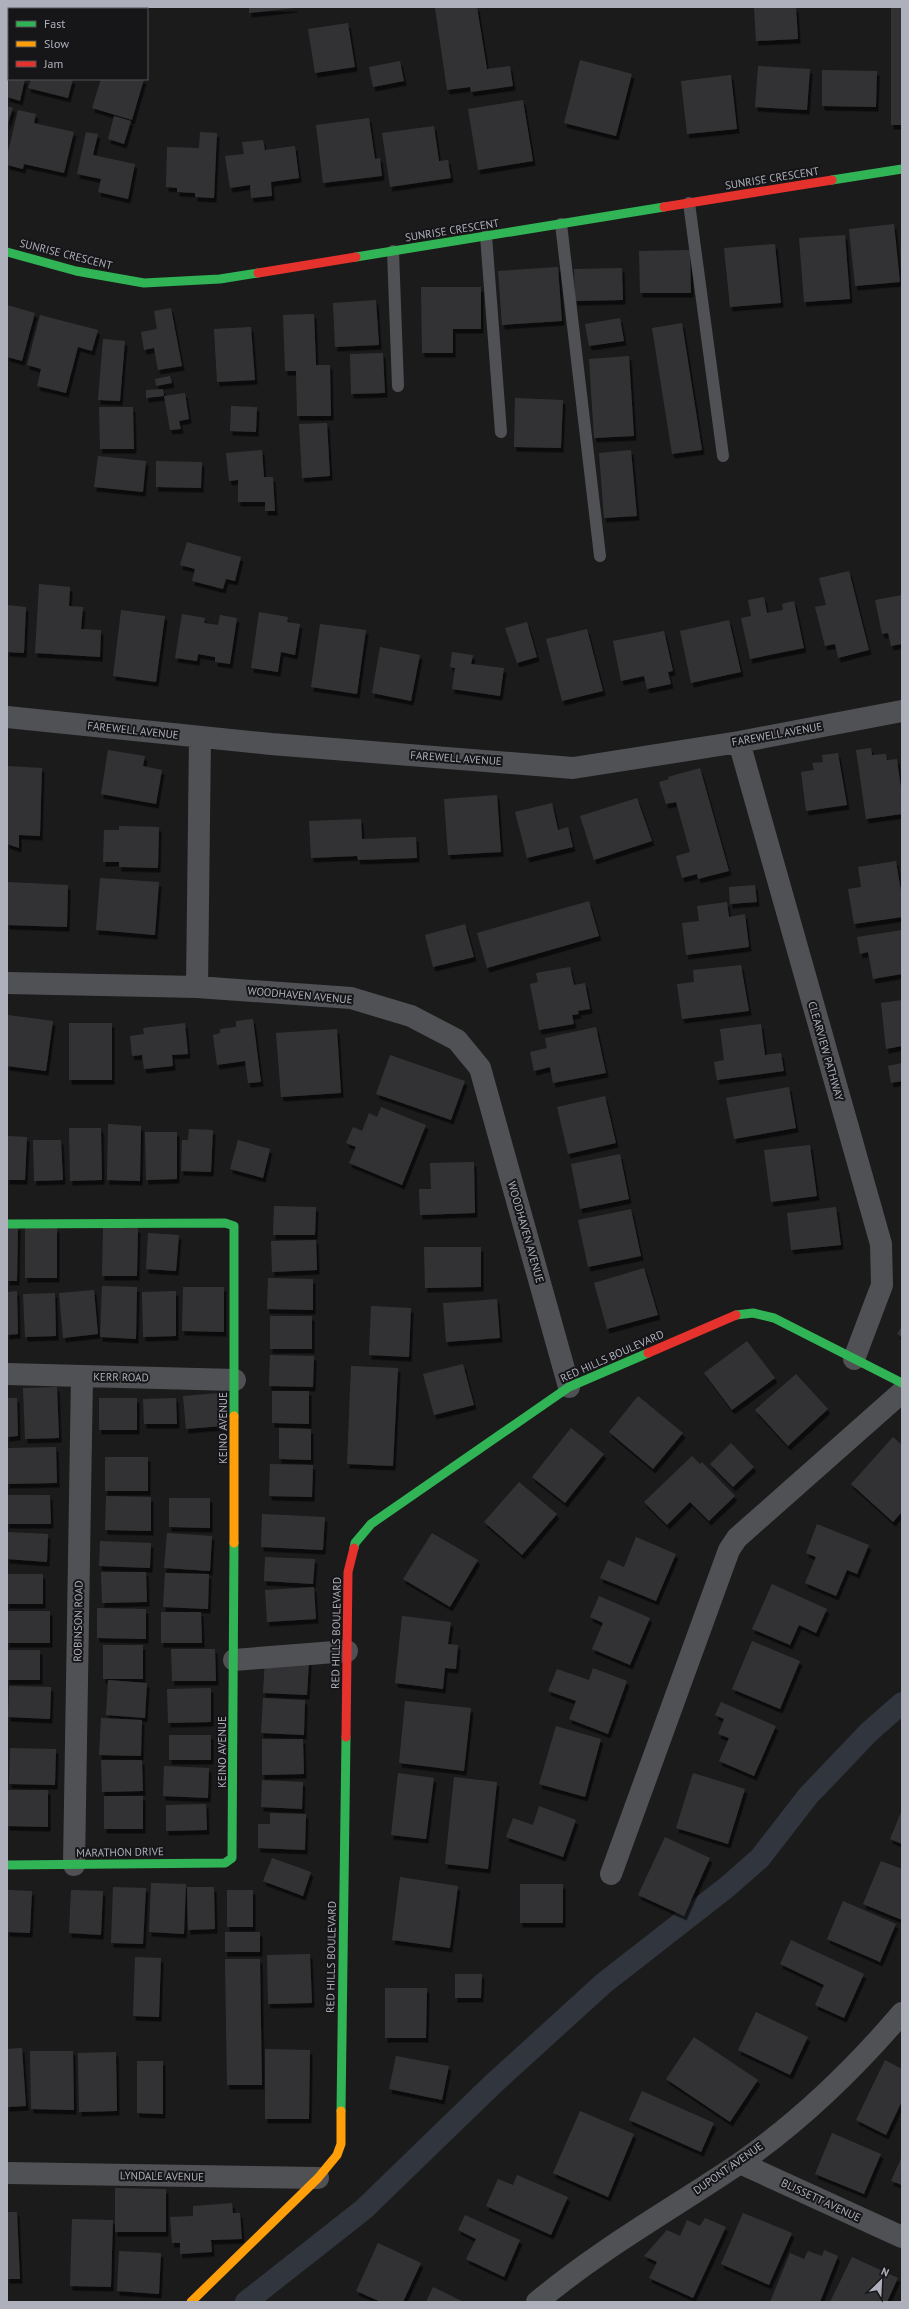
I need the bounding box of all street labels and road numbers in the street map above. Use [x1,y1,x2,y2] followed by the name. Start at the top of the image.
[724,164,820,192] street label: SUNRISE CRESCENT
[404,216,500,244] street label: SUNRISE CRESCENT
[18,236,114,272] street label: SUNRISE CRESCENT
[87,718,179,742] street label: FAREWELL AVENUE
[731,719,823,749] street label: FAREWELL AVENUE
[410,748,502,768] street label: FAREWELL AVENUE
[247,983,353,1007] street label: WOODHAVEN AVENUE
[805,1000,847,1103] street label: CLEARVIEW PATHWAY
[505,1180,547,1285] street label: WOODHAVEN AVENUE
[558,1327,666,1385] street label: RED HILLS BOULEVARD
[93,1370,149,1384] street label: KERR ROAD
[216,1392,230,1464] street label: KEINO AVENUE
[328,1577,344,1689] street label: RED HILLS BOULEVARD
[70,1580,86,1662] street label: ROBINSON ROAD
[215,1716,229,1788] street label: KEINO AVENUE
[76,1844,164,1860] street label: MARATHON DRIVE
[323,1901,339,2013] street label: RED HILLS BOULEVARD
[690,2139,766,2197] street label: DUPONT AVENUE
[120,2168,204,2184] street label: LYNDALE AVENUE
[779,2175,863,2225] street label: BLISSETT AVENUE

